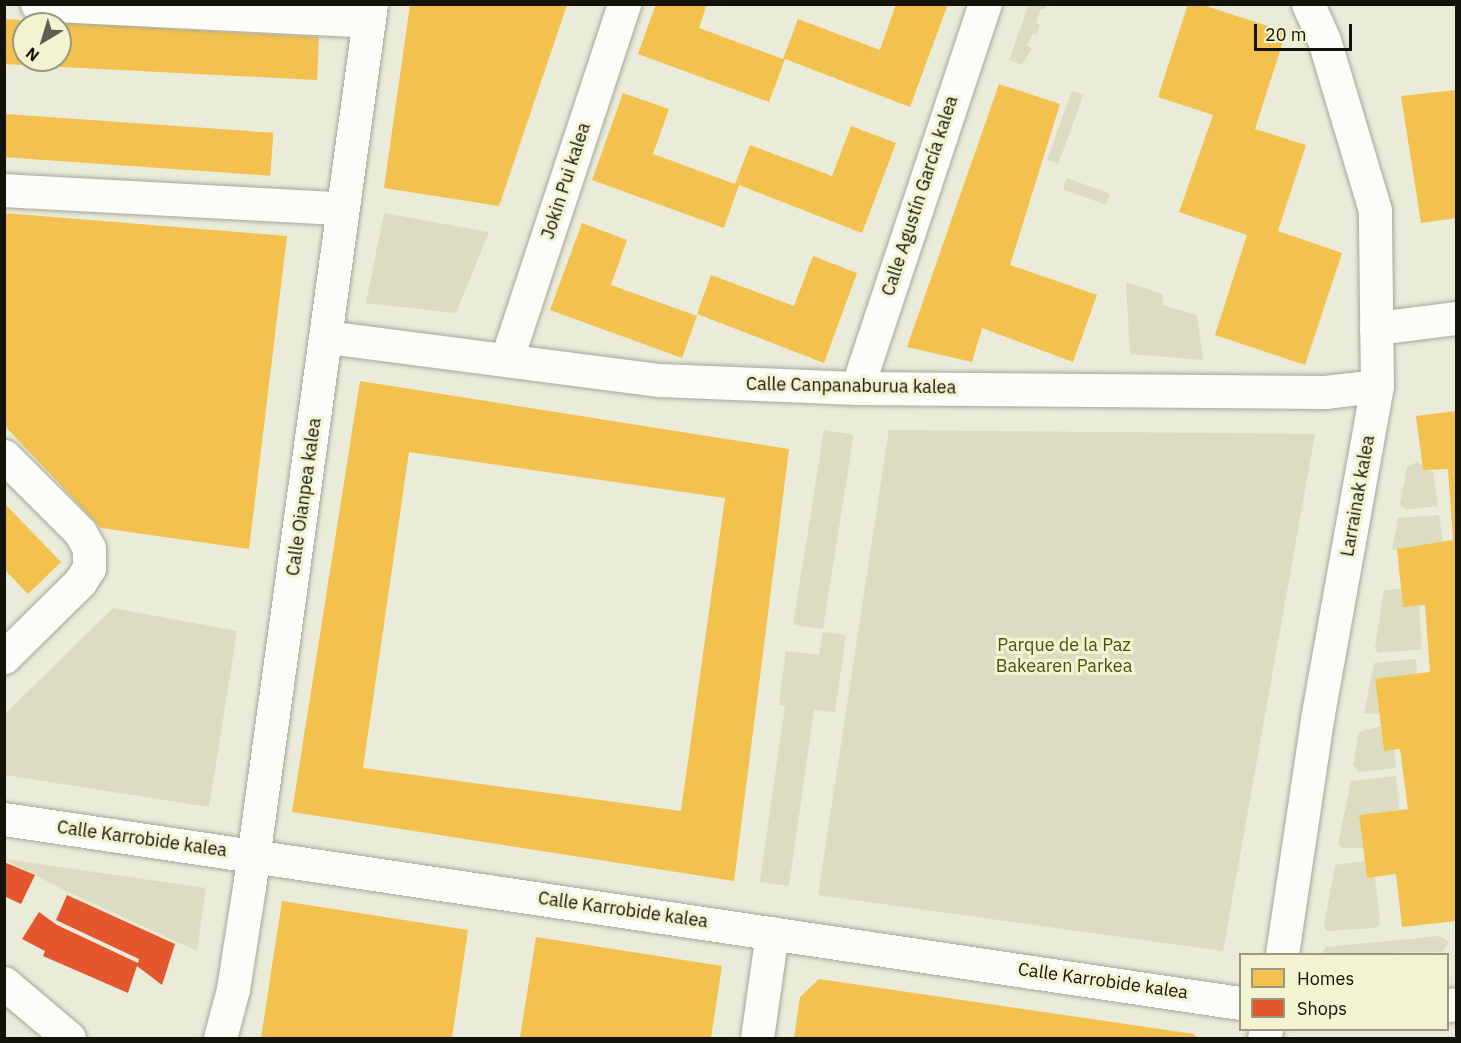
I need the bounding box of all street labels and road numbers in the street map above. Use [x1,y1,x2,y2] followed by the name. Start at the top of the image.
[877,93,963,299] street label: Calle Agustín García kalea
[537,120,595,242] street label: Jokin Pui kalea
[746,373,956,399] street label: Calle Canpanaburua kalea
[282,417,326,577] street label: Calle Oianpea kalea
[1337,434,1379,558] street label: Larrainak kalea
[56,816,228,862] street label: Calle Karrobide kalea
[537,887,709,933] street label: Calle Karrobide kalea
[1017,958,1189,1004] street label: Calle Karrobide kalea

